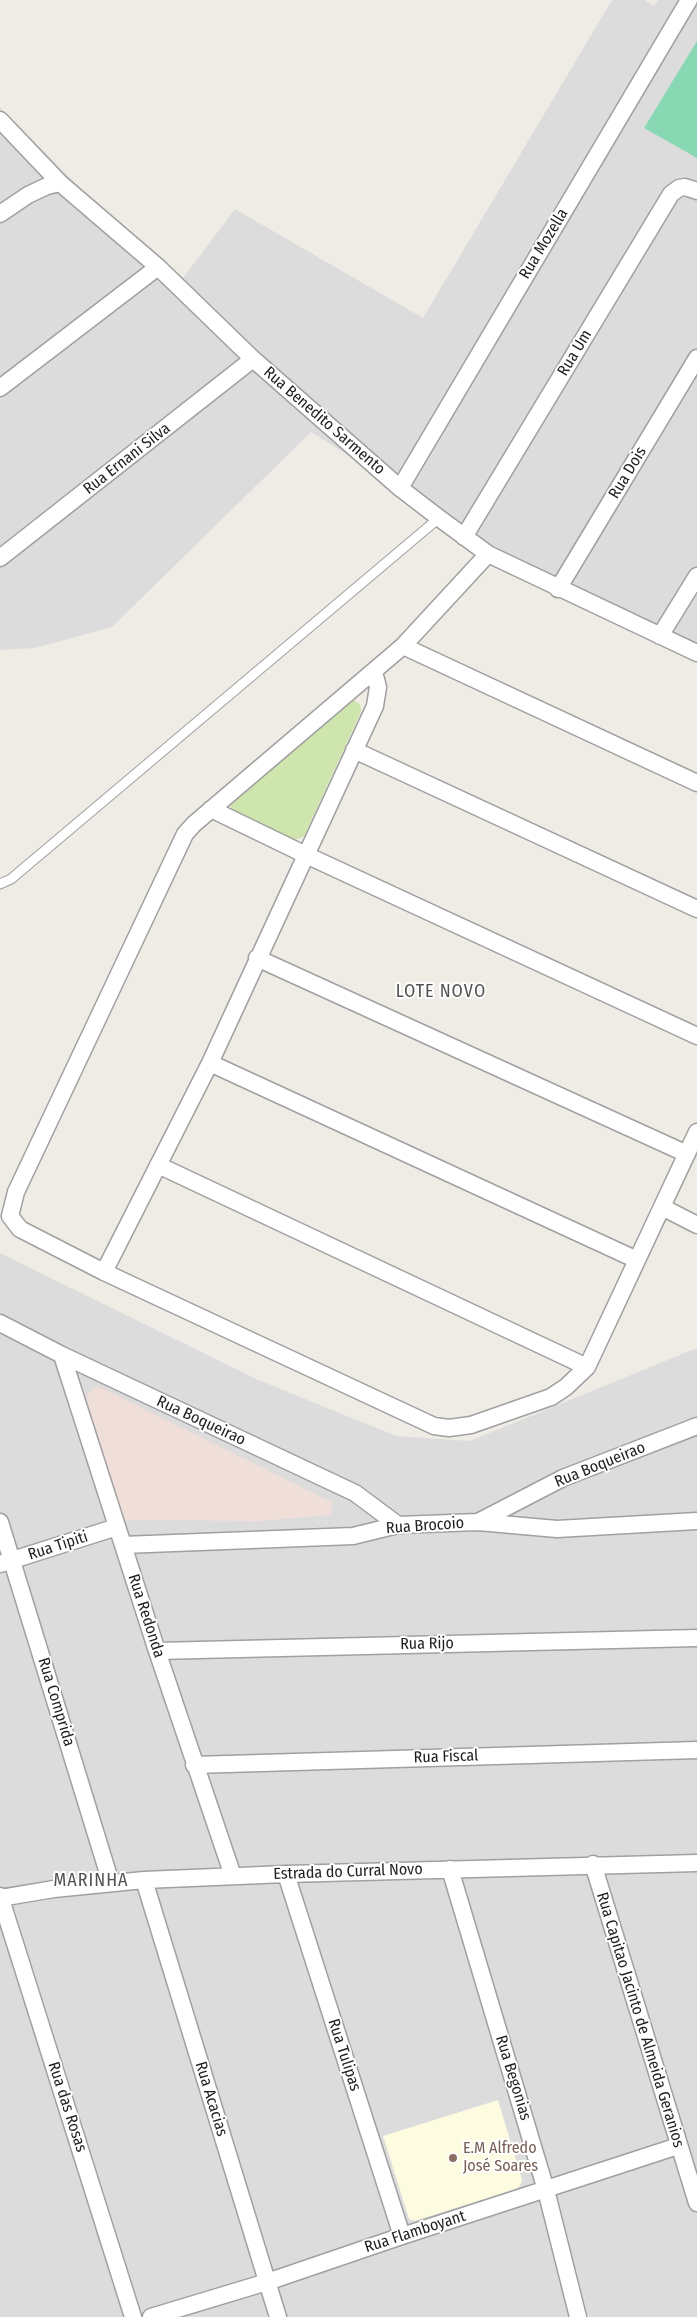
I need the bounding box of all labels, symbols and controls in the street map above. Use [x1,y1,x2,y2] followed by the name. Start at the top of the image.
[516,205,572,283] street label: Rua Mozella
[554,326,596,380] street label: Rua Um
[259,363,389,479] street label: Rua Benedito Sarmento
[80,419,174,499] street label: Rua Ernani Silva
[605,444,651,502] street label: Rua Dois
[395,981,487,1003] district label: LOTE NOVO
[153,1392,249,1450] street label: Rua Boqueirao
[552,1438,648,1492] street label: Rua Boqueirao
[385,1514,465,1538] street label: Rua Brocoio
[26,1527,90,1565] street label: Rua Tipiti
[123,1572,169,1660] street label: Rua Redonda
[400,1634,454,1654] street label: Rua Rijo
[33,1655,79,1749] street label: Rua Comprida
[413,1746,479,1768] street label: Rua Fiscal
[273,1860,423,1884] street label: Estrada do Curral Novo
[53,1870,129,1892] district label: MARINHA
[592,1890,688,2150] street label: Rua Capitao Jacinto de Almeida Geranios
[323,2016,365,2094] street label: Rua Tulipas
[491,2033,535,2123] street label: Rua Begonias
[43,2059,91,2155] street label: Rua das Rosas
[191,2059,231,2139] street label: Rua Acacias
[463,2139,538,2177] place label: E.M Alfredo José Soares
[447,2152,459,2164] marker: E.M Alfredo José Soares
[362,2207,468,2257] street label: Rua Flamboyant

